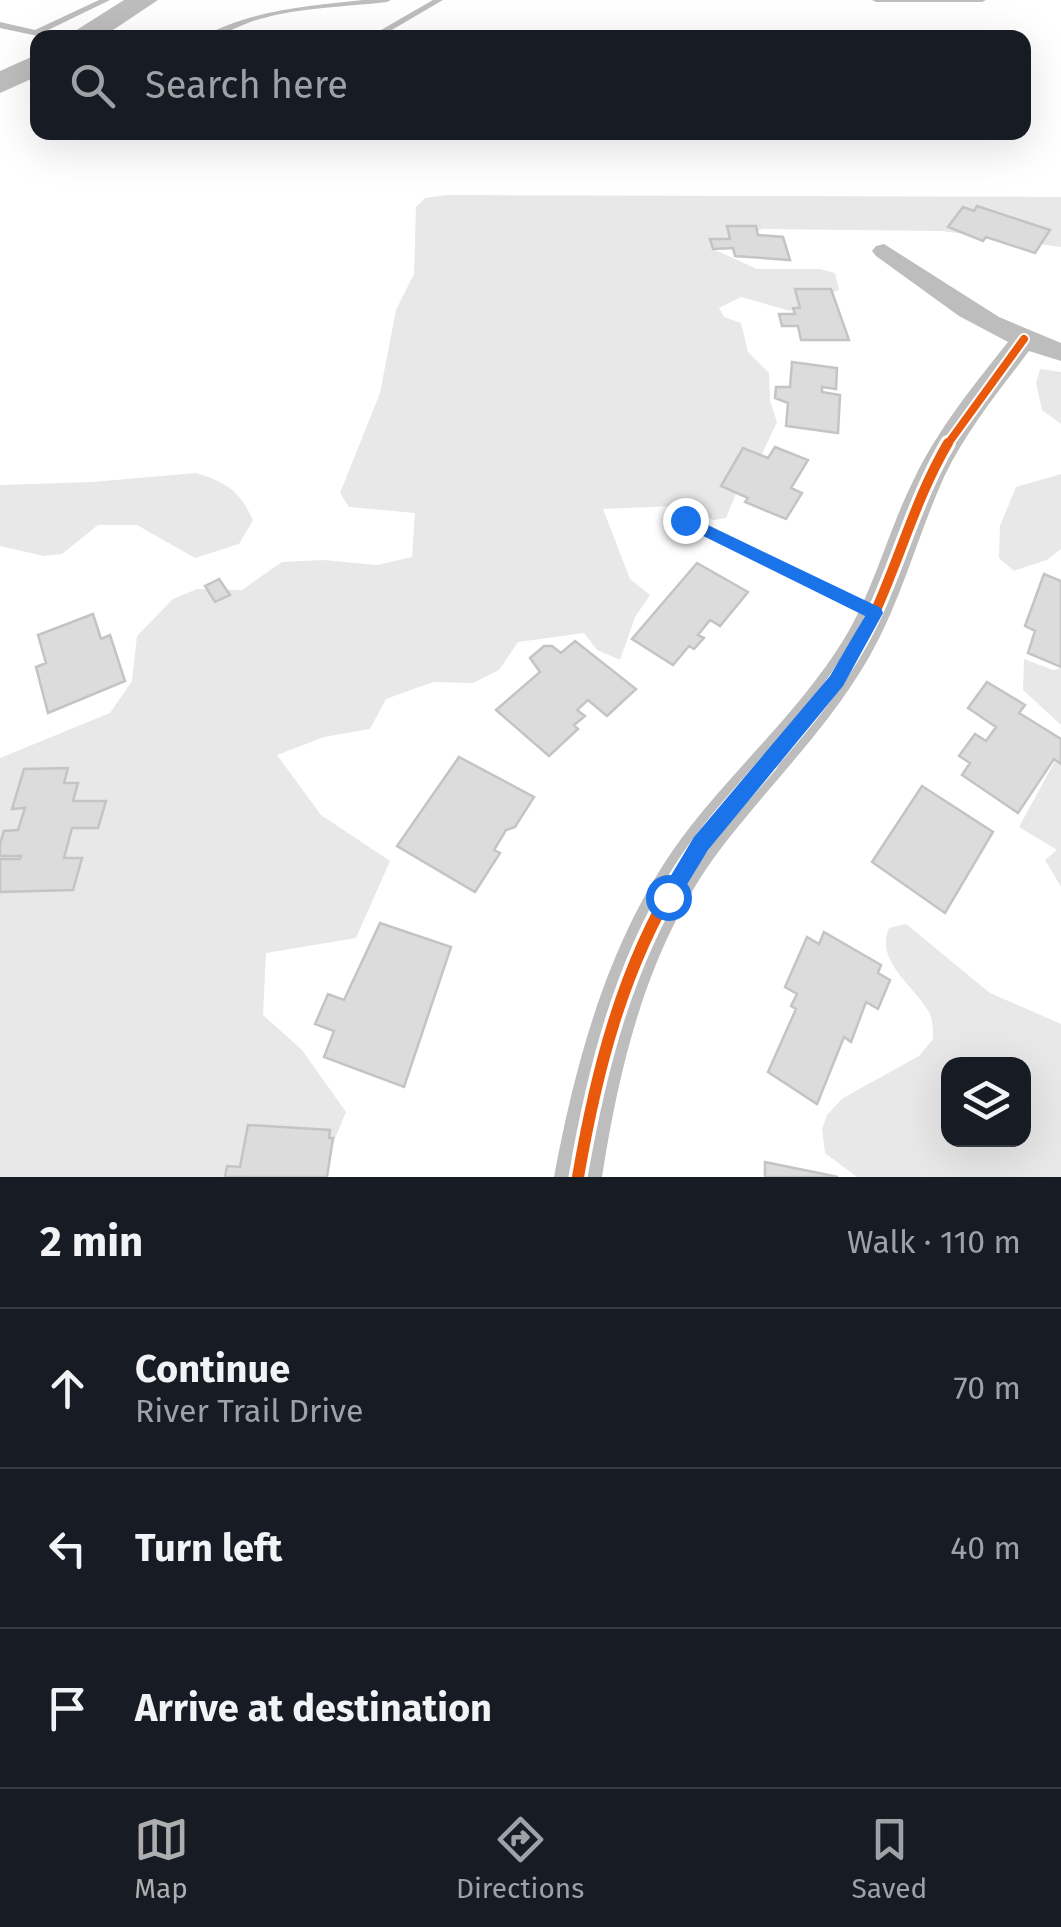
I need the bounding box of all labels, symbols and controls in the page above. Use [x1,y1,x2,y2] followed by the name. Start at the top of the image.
[30,30,1031,140] search box
[65,58,120,113] icon: search
[145,62,348,108] text: Search here
[663,498,709,544] route end
[646,875,692,921] route start
[941,1057,1031,1147] map controls
[941,1057,1031,1147] button: layers
[40,1217,143,1267] text: 2 min
[847,1223,1021,1261] text: Walk · 110 m
[135,1346,290,1392] text: Continue
[40,1361,95,1416] icon: ahead
[953,1369,1021,1407] text: 70 m
[135,1392,363,1430] text: River Trail Drive
[40,1521,95,1576] icon: left
[135,1525,282,1571] text: Turn left
[950,1529,1021,1567] text: 40 m
[40,1681,95,1736] icon: arrive
[135,1685,492,1731] text: Arrive at destination
[134,1812,189,1905] tab: Map
[456,1812,584,1905] tab: Directions
[852,1812,927,1905] tab: Saved

